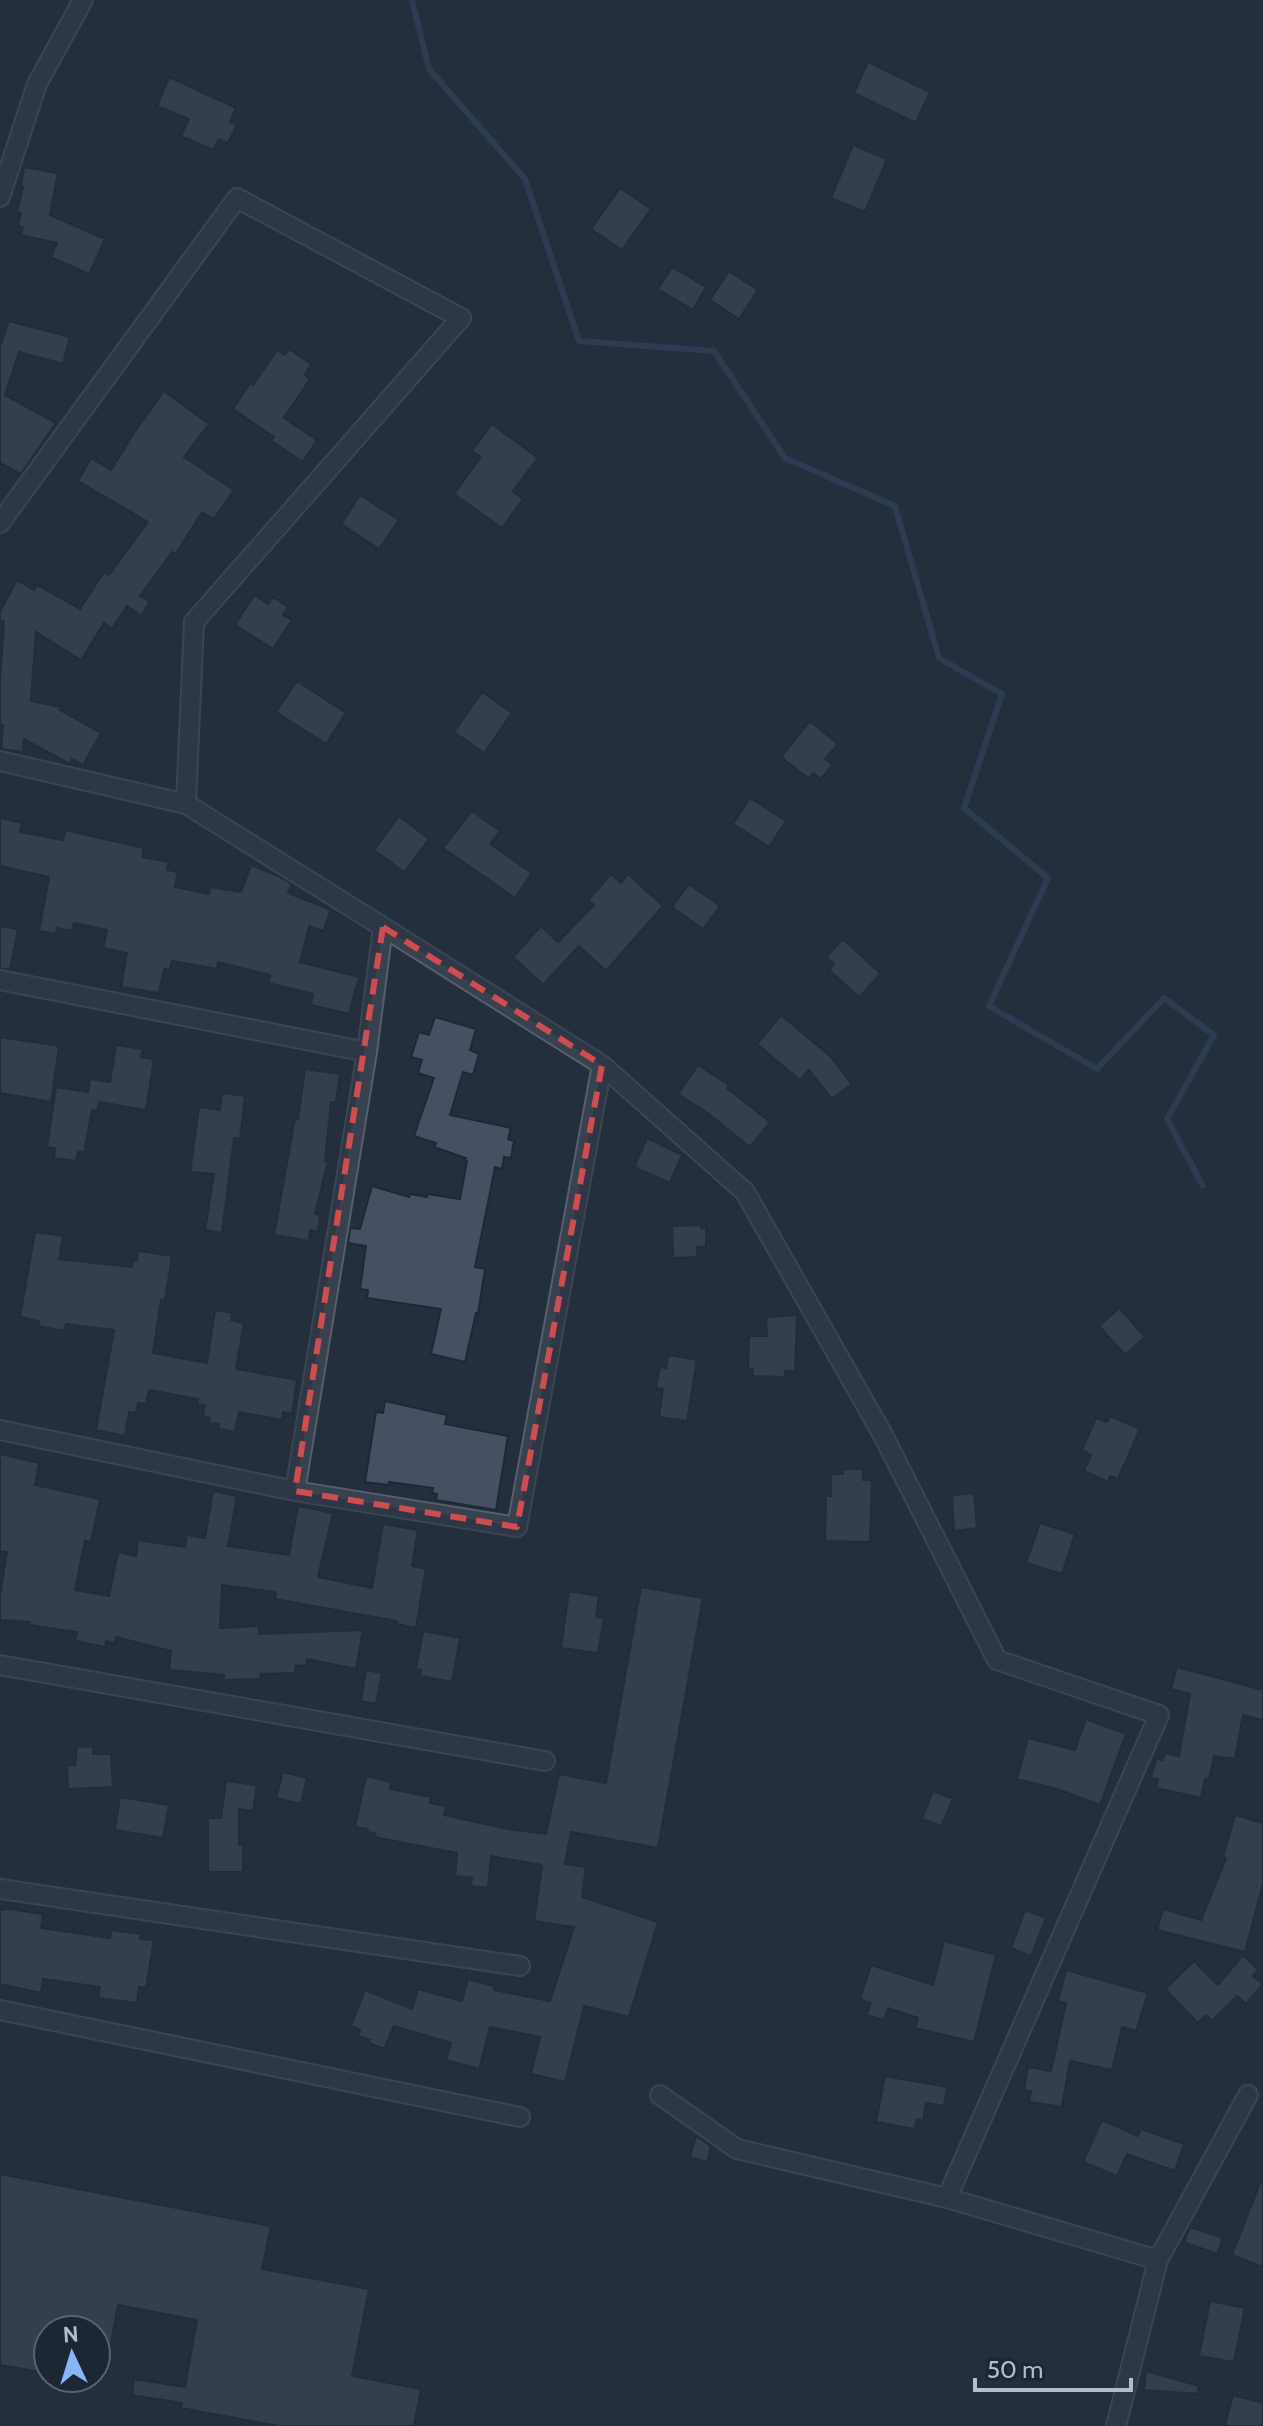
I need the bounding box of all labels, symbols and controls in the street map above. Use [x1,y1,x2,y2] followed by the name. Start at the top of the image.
[32,2314,112,2394] north arrow
[62,2321,79,2349] text: N
[975,2342,1131,2392] scale bar
[987,2355,1043,2384] text: 50 m

